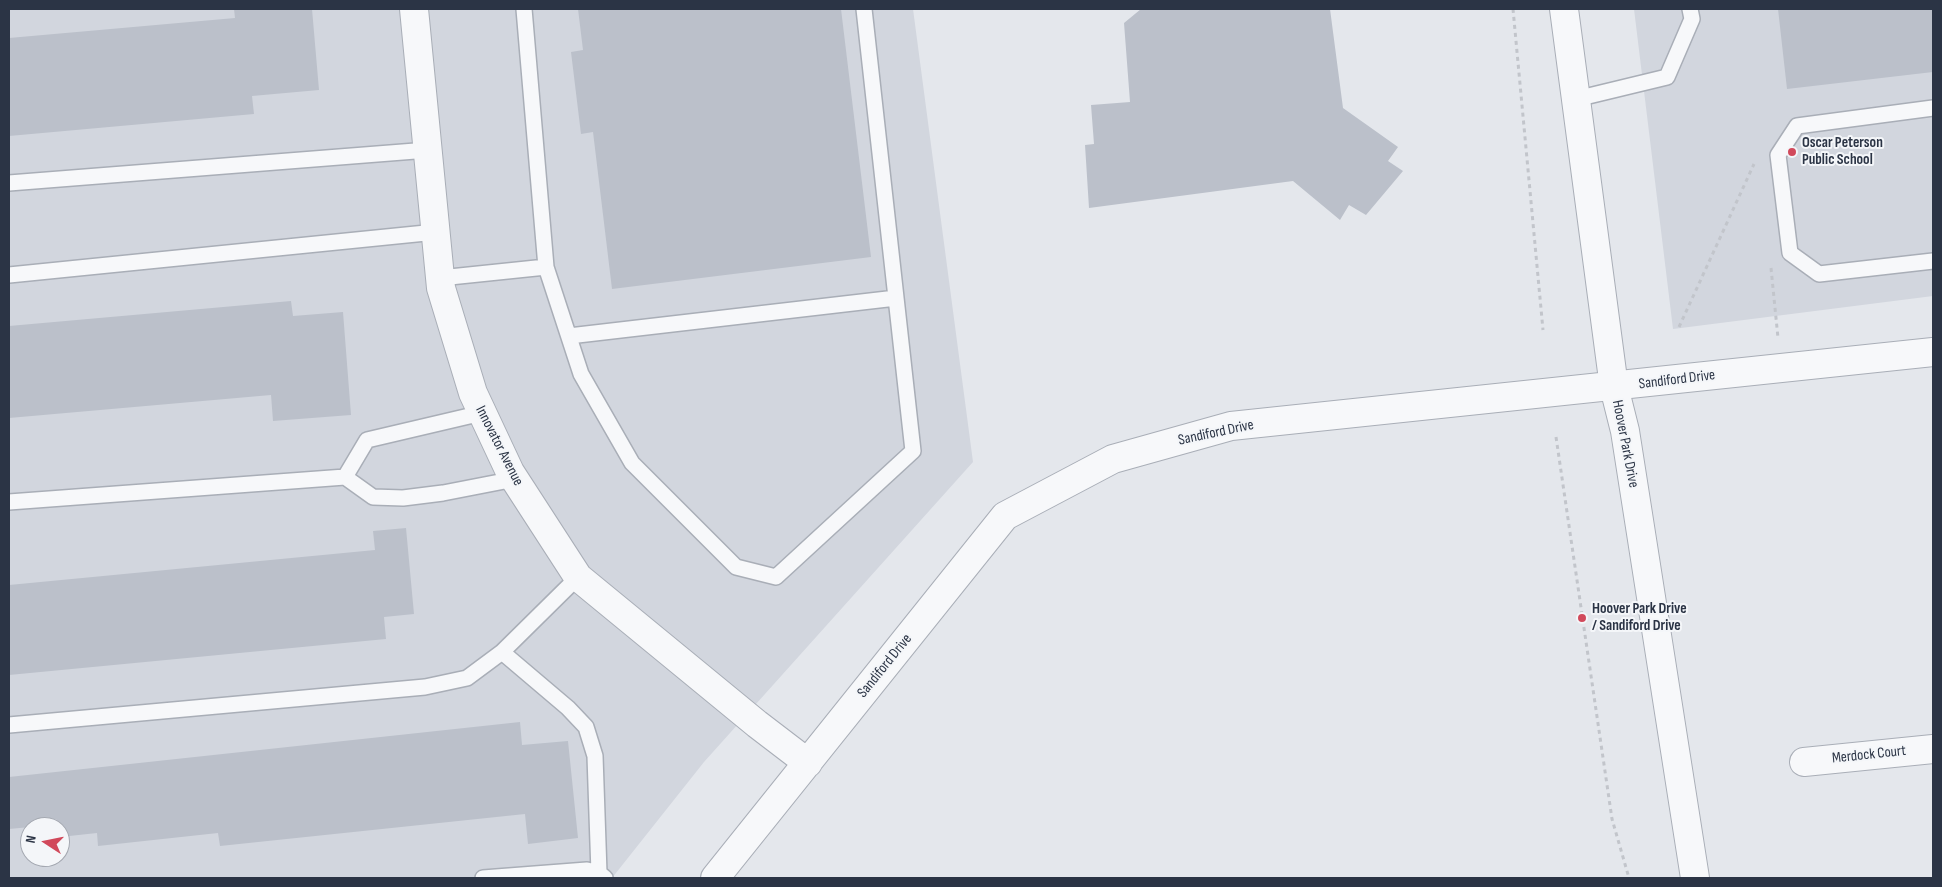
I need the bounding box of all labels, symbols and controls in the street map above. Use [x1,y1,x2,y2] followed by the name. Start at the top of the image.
[1802,134,1883,169] place label: Oscar Peterson Public School
[1786,146,1798,158] marker: Oscar Peterson Public School
[1638,366,1716,394] street label: Sandiford Drive
[1608,399,1642,489] street label: Hoover Park Drive
[471,403,527,489] street label: Innovator Avenue
[1177,416,1255,450] street label: Sandiford Drive
[1592,600,1687,635] place label: Hoover Park Drive / Sandiford Drive
[1576,612,1588,624] marker: Hoover Park Drive / Sandiford Drive
[854,630,916,702] street label: Sandiford Drive
[1831,742,1907,768] street label: Merdock Court
[20,817,70,867] north arrow
[22,834,40,845] text: N

